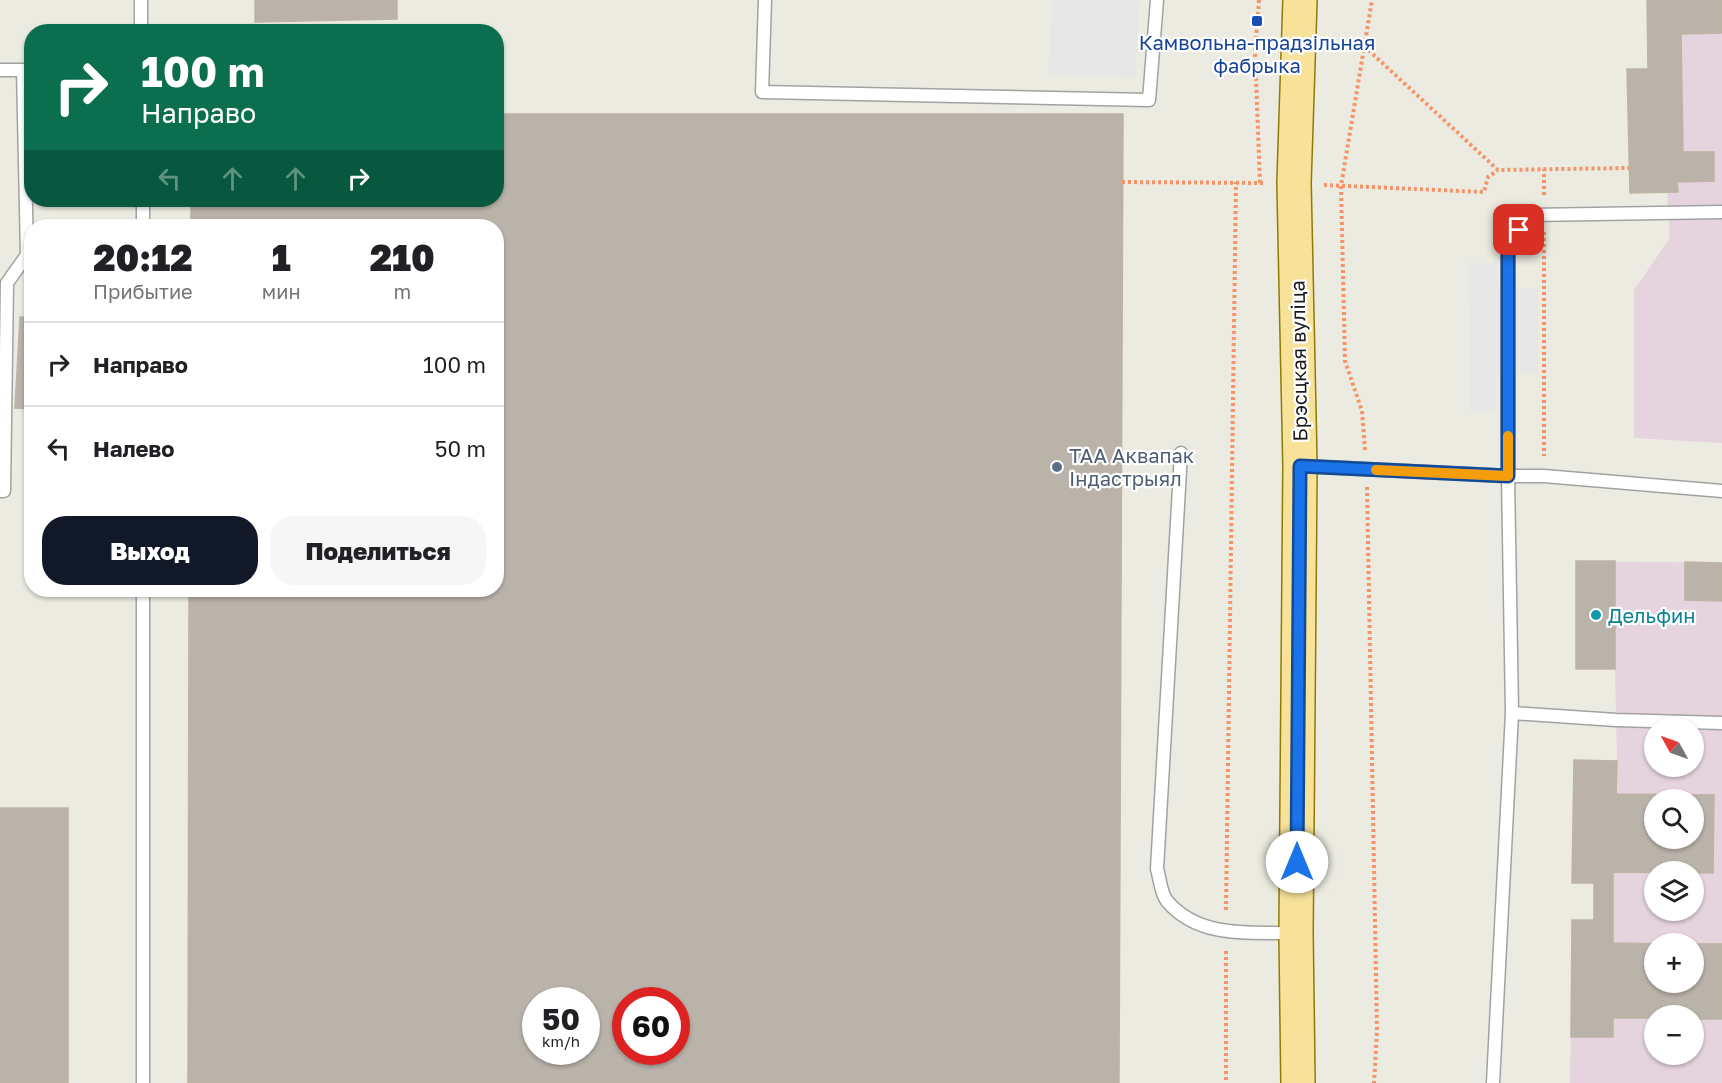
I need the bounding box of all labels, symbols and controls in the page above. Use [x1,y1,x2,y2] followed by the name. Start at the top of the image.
[1250,14,1264,28] marker: Камвольна-прадзільная фабрыка
[1139,30,1375,77] place label: Камвольна-прадзільная фабрыка
[141,46,264,96] text: 100 m
[42,48,120,126] icon: right
[141,97,256,129] text: Направо
[153,162,186,195] icon: left
[216,162,249,195] icon: ahead
[279,162,312,195] icon: ahead
[342,162,375,195] icon: right
[1493,204,1544,255] pin
[1502,213,1535,246] icon: arrive
[93,236,193,279] text: 20:12
[272,236,291,279] text: 1
[370,236,435,279] text: 210
[93,279,193,303] text: Прибытие
[262,279,301,303] text: мин
[393,279,411,303] text: m
[1285,280,1311,442] street label: Брэсцкая вуліца
[42,348,75,381] icon: right
[93,351,188,378] text: Направо
[423,351,486,378] text: 100 m
[42,432,75,465] icon: left
[93,435,175,462] text: Налево
[435,435,486,462] text: 50 m
[1069,443,1194,490] place label: ТАА Аквапак Індастрыял
[1050,460,1064,474] marker: ТАА Аквапак Індастрыял
[42,516,258,585] button: Выход
[270,516,486,585] button: Поделиться
[1608,603,1695,627] place label: Дельфин
[1589,608,1603,622] marker: Дельфин
[1644,717,1704,777] north arrow
[1644,717,1704,1065] map controls
[1644,789,1704,849] button: search
[1265,830,1329,894] position arrow
[1644,861,1704,921] button: layers
[1644,933,1704,993] button: +
[612,987,690,1065] speed limit sign: 60
[542,1001,580,1037] text: 50
[1644,1005,1704,1065] button: −
[542,1032,580,1050] text: km/h

